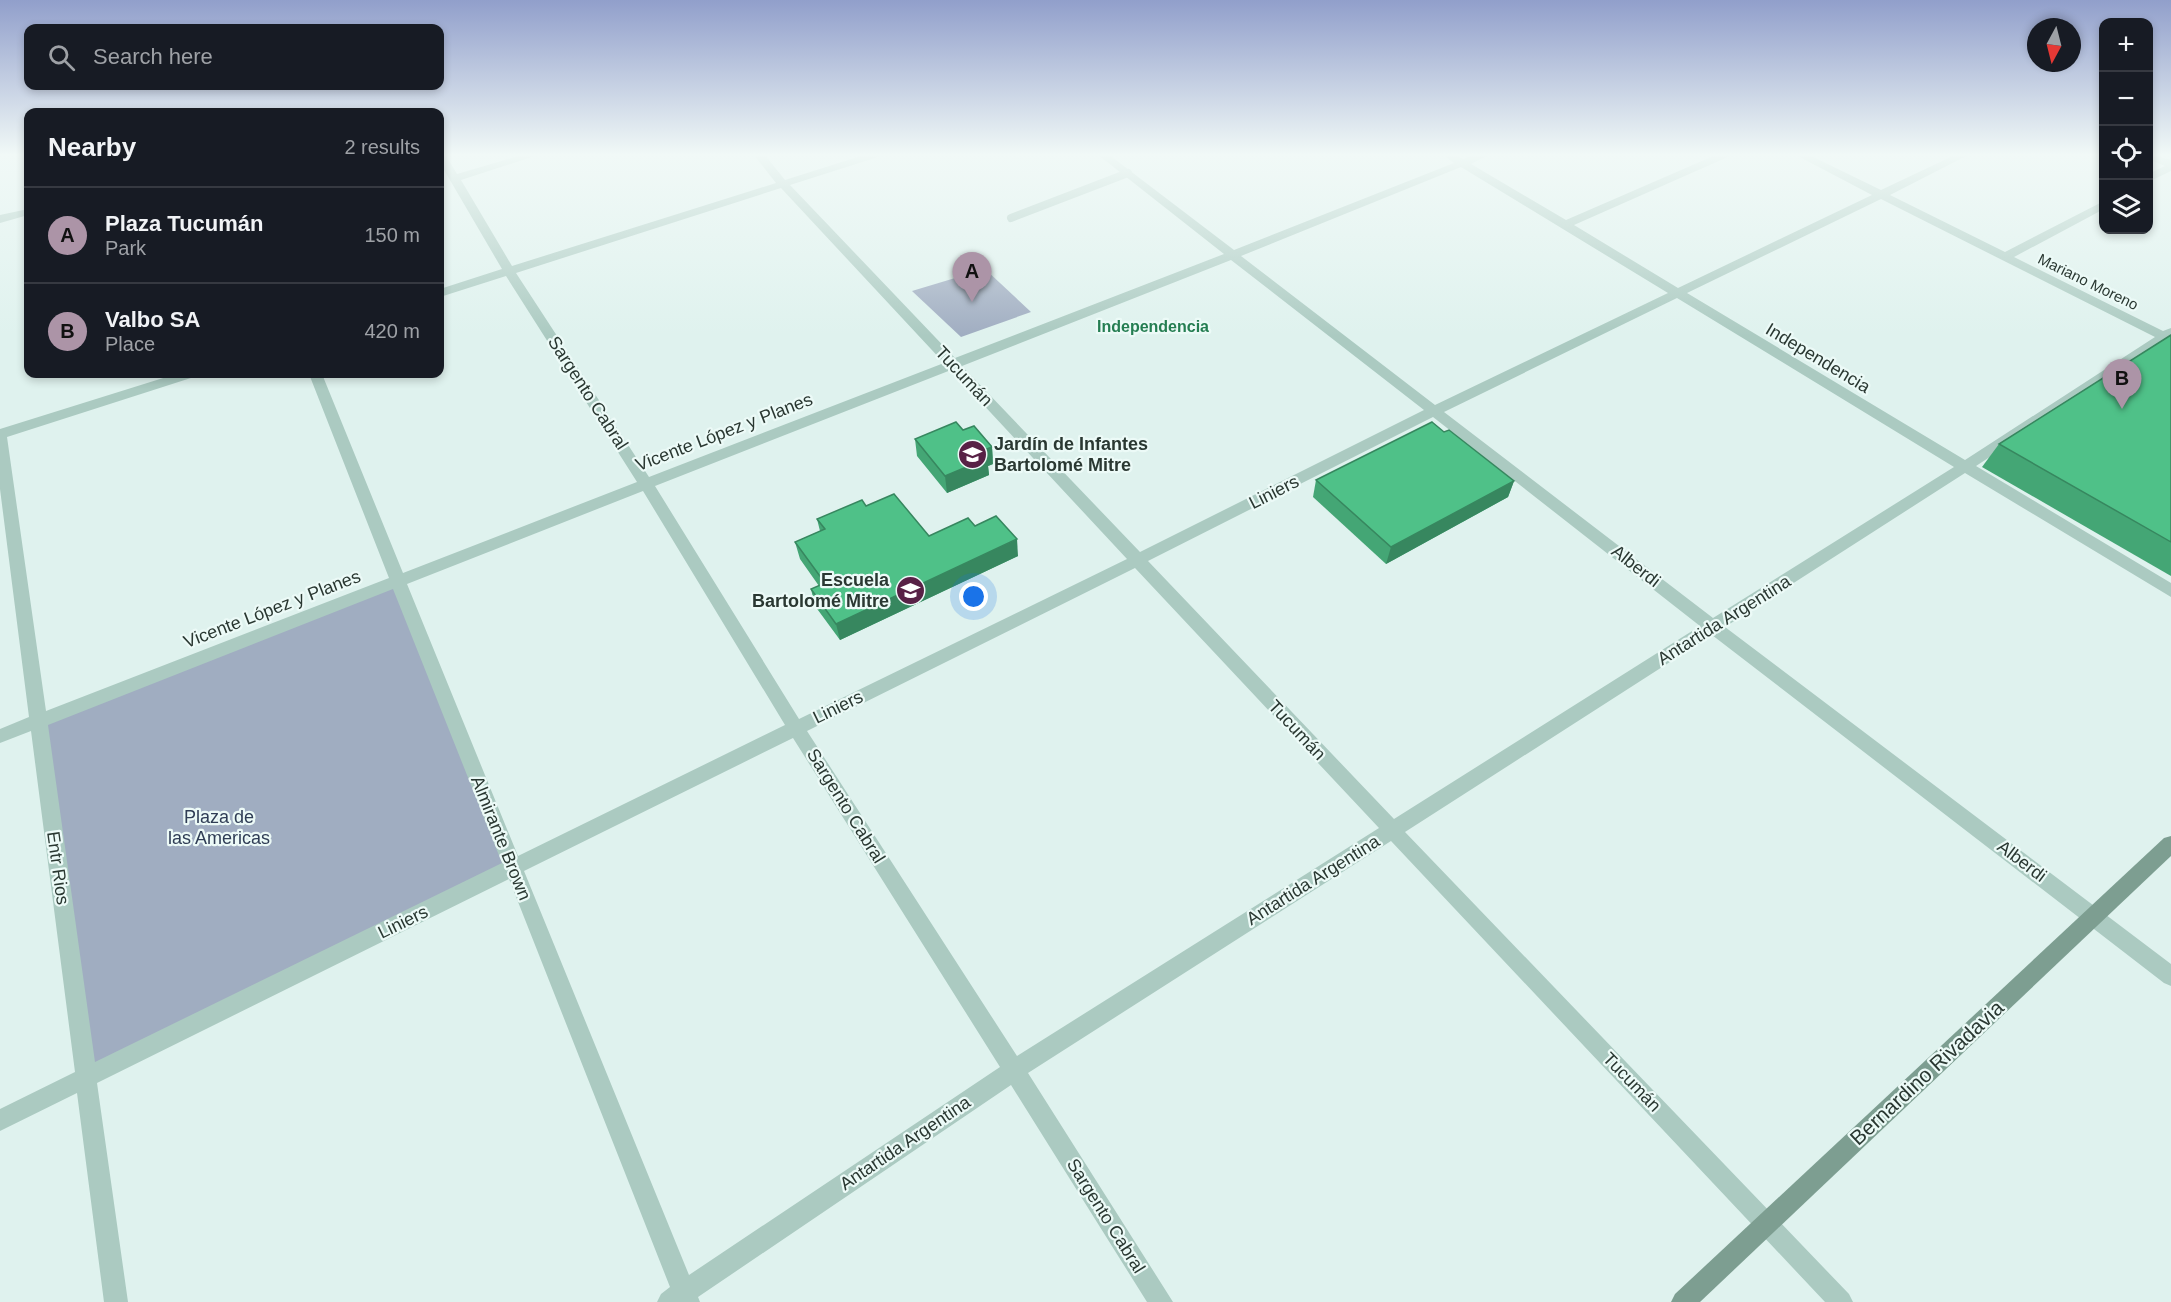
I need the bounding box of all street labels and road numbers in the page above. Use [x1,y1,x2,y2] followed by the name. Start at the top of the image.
[2035,250,2141,313] street label: Mariano Moreno
[1762,319,1875,397] street label: Independencia
[544,333,632,453] street label: Sargento Cabral
[931,342,997,410] street label: Tucumán
[633,389,815,475] street label: Vicente López y Planes
[1246,471,1302,513] street label: Liniers
[1608,541,1664,591] street label: Alberdi
[181,566,363,652] street label: Vicente López y Planes
[1654,570,1795,669] street label: Antartida Argentina
[810,686,866,728] street label: Liniers
[1264,696,1330,764] street label: Tucumán
[803,745,889,867] street label: Sargento Cabral
[467,773,535,903] street label: Almirante Brown
[43,830,73,906] street label: Entr Rios
[1243,830,1384,929] street label: Antartida Argentina
[1994,836,2050,886] street label: Alberdi
[375,901,431,943] street label: Liniers
[1845,996,2008,1150] street label: Bernardino Rivadavia
[1599,1048,1665,1116] street label: Tucumán
[836,1091,975,1194] street label: Antartida Argentina
[1063,1155,1149,1277] street label: Sargento Cabral

